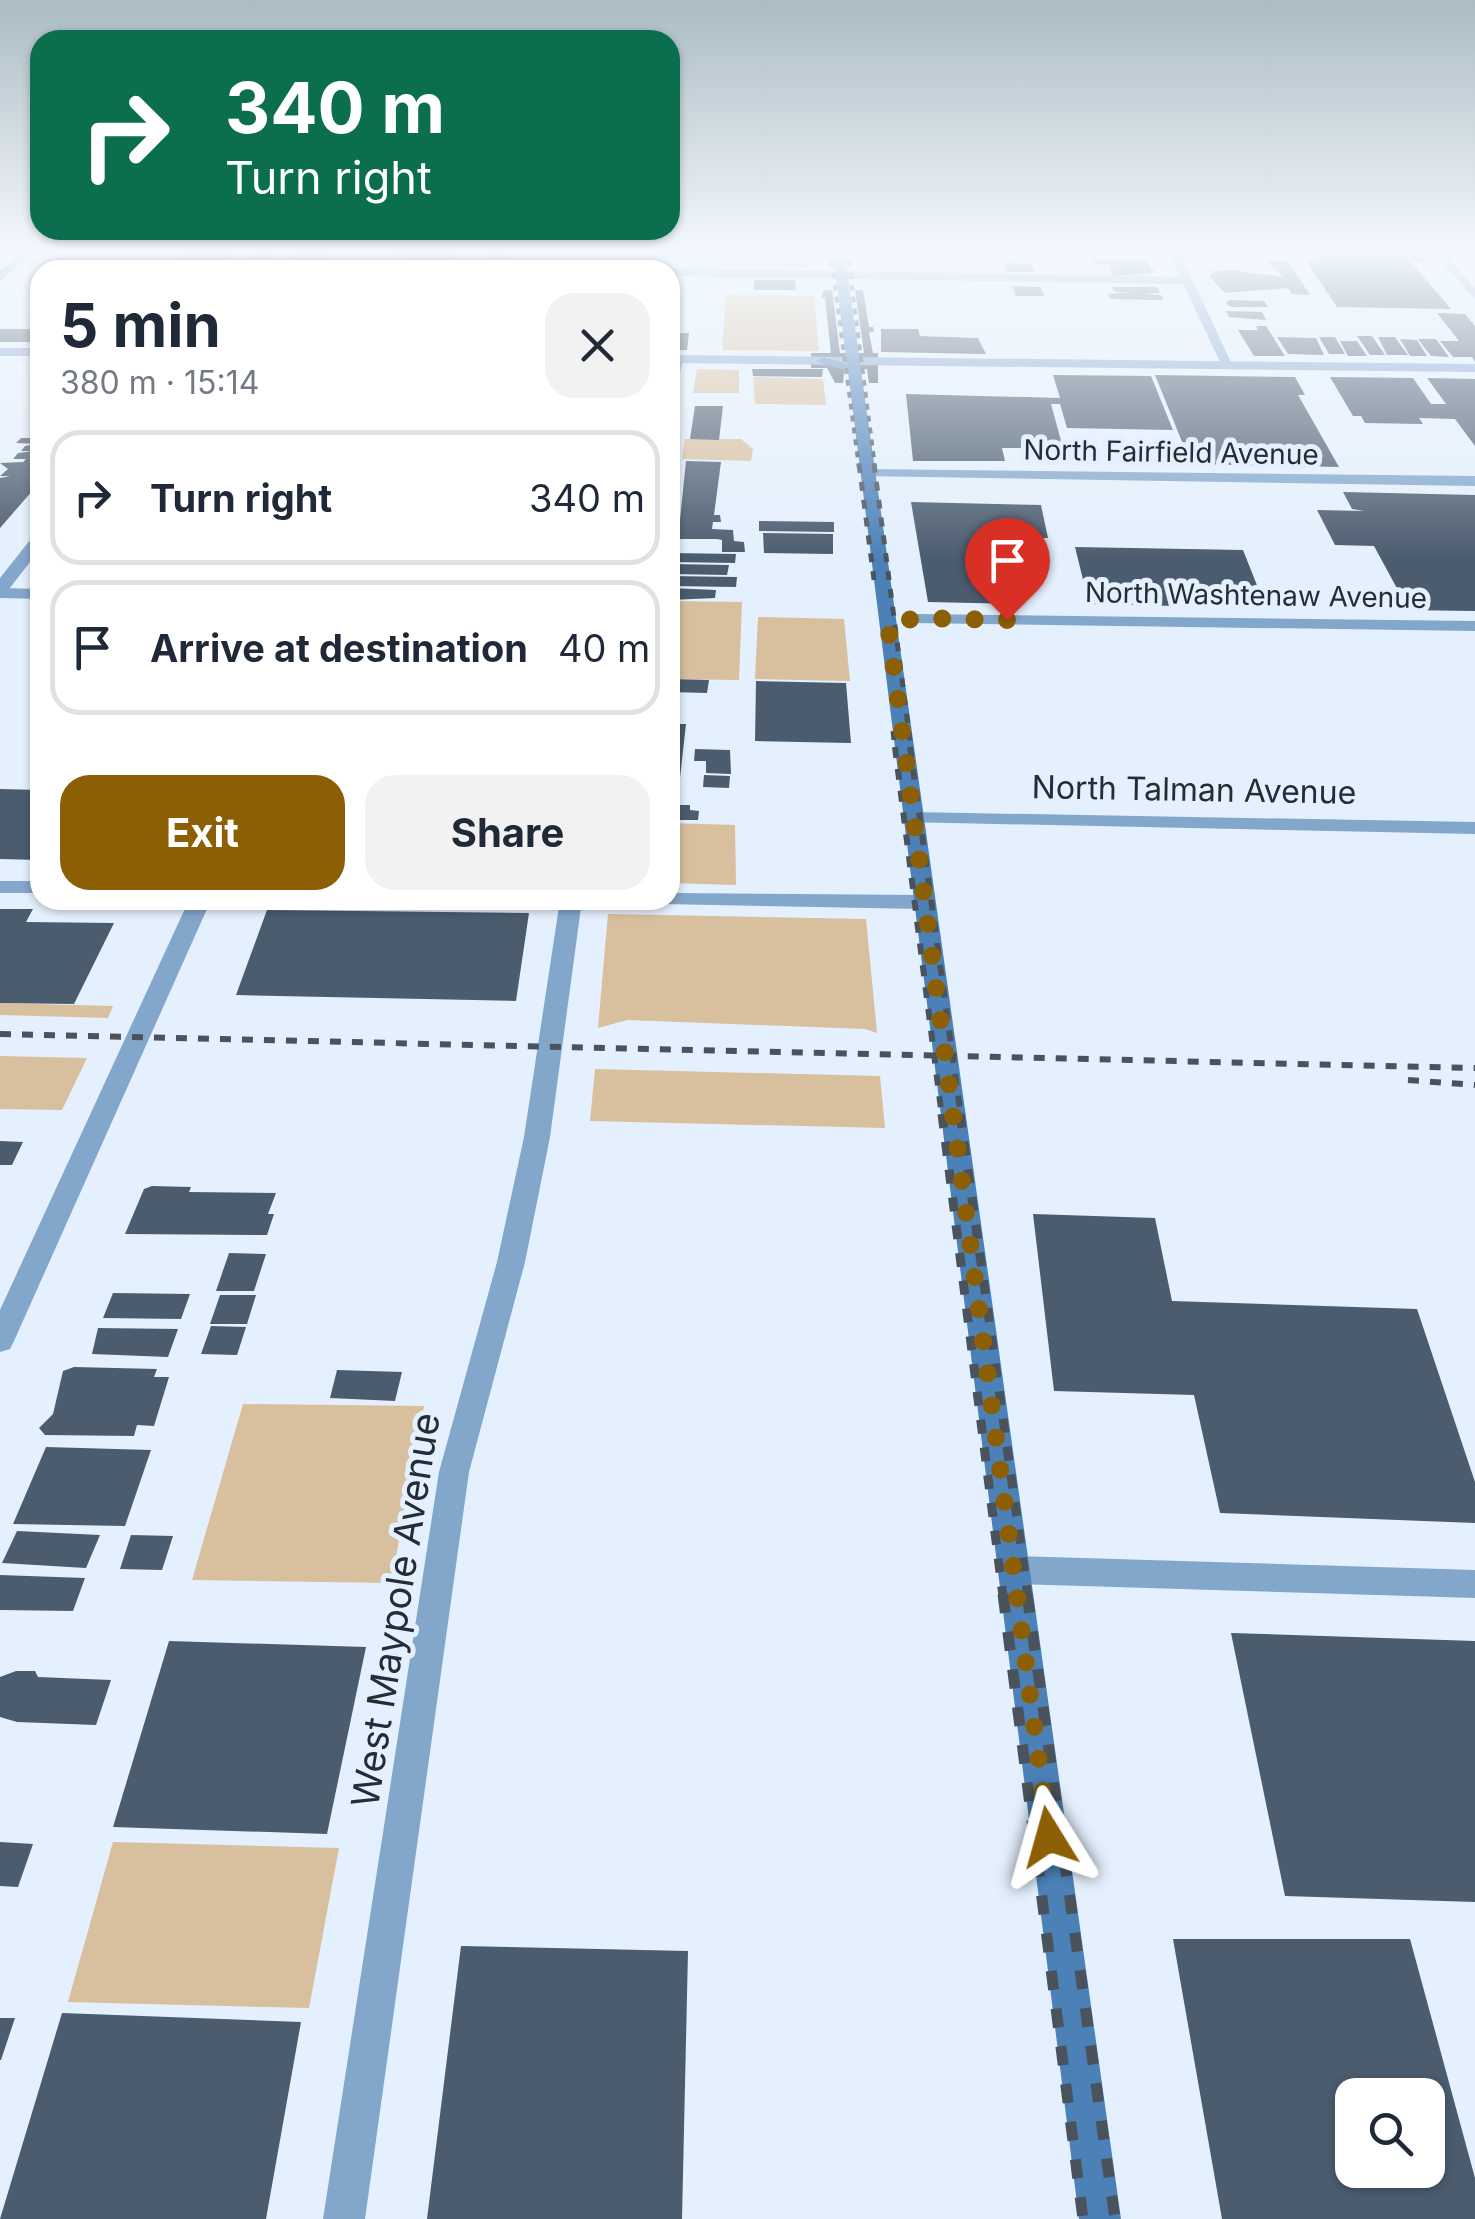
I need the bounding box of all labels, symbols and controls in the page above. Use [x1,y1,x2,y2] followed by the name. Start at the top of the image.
[225,65,445,150] text: 340 m
[60,70,190,200] icon: right
[225,150,432,205] text: Turn right
[60,289,221,361] text: 5 min
[545,293,650,398] button: close
[60,363,259,402] text: 380 m · 15:14
[1023,432,1319,472] street label: North Fairfield Avenue
[65,470,120,525] icon: right
[150,475,332,521] text: Turn right
[529,475,645,521] text: 340 m
[965,518,1050,621] pin
[980,533,1035,588] icon: arrive
[1085,575,1427,615] street label: North Washtenaw Avenue
[65,620,120,675] icon: arrive
[150,625,528,671] text: Arrive at destination
[558,625,650,671] text: 40 m
[1031,767,1357,812] street label: North Talman Avenue
[60,775,345,890] button: Exit
[365,775,650,890] button: Share
[341,1409,449,1810] street label: West Maypole Avenue
[997,1785,1101,1889] position arrow
[1335,2078,1445,2188] map controls
[1335,2078,1445,2188] button: search

